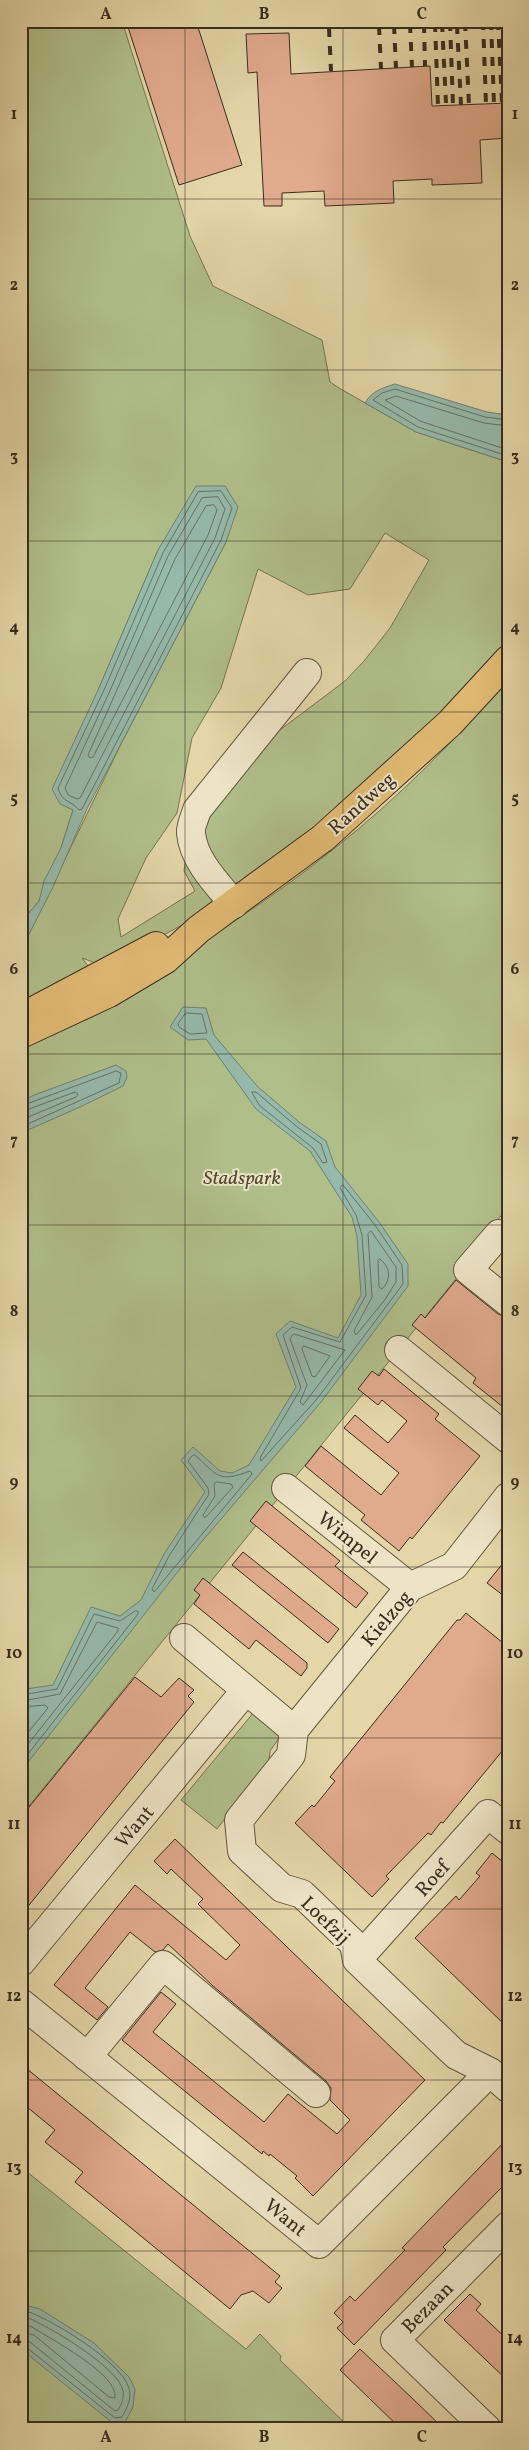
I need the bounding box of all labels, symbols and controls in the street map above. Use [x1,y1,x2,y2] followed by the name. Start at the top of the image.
[100,4,112,26] text: A
[259,4,270,26] text: B
[417,4,427,26] text: C
[11,104,17,126] text: 1
[512,104,518,126] text: 1
[10,275,18,297] text: 2
[511,275,519,297] text: 2
[10,446,18,468] text: 3
[511,446,519,468] text: 3
[9,617,19,639] text: 4
[510,617,520,639] text: 4
[323,767,402,842] street label: Randweg
[10,788,18,810] text: 5
[511,788,519,810] text: 5
[10,959,19,981] text: 6
[511,959,520,981] text: 6
[10,1130,18,1152] text: 7
[511,1130,519,1152] text: 7
[203,1165,281,1193] park label: Stadspark
[10,1301,18,1323] text: 8
[511,1301,519,1323] text: 8
[10,1472,19,1494] text: 9
[511,1472,520,1494] text: 9
[311,1506,383,1572] street label: Wimpel
[356,1585,419,1654] street label: Kielzog
[6,1643,22,1665] text: 10
[507,1643,523,1665] text: 10
[110,1800,162,1855] street label: Want
[8,1814,20,1836] text: 11
[509,1814,521,1836] text: 11
[410,1853,459,1904] street label: Roef
[293,1891,356,1952] street label: Loefzij
[7,1986,21,2008] text: 12
[508,1986,522,2008] text: 12
[7,2157,21,2179] text: 13
[508,2157,522,2179] text: 13
[257,2193,312,2244] street label: Want
[396,2276,461,2341] street label: Bezaan
[6,2328,22,2350] text: 14
[507,2328,523,2350] text: 14
[100,2427,112,2449] text: A
[259,2427,270,2449] text: B
[417,2427,427,2449] text: C

